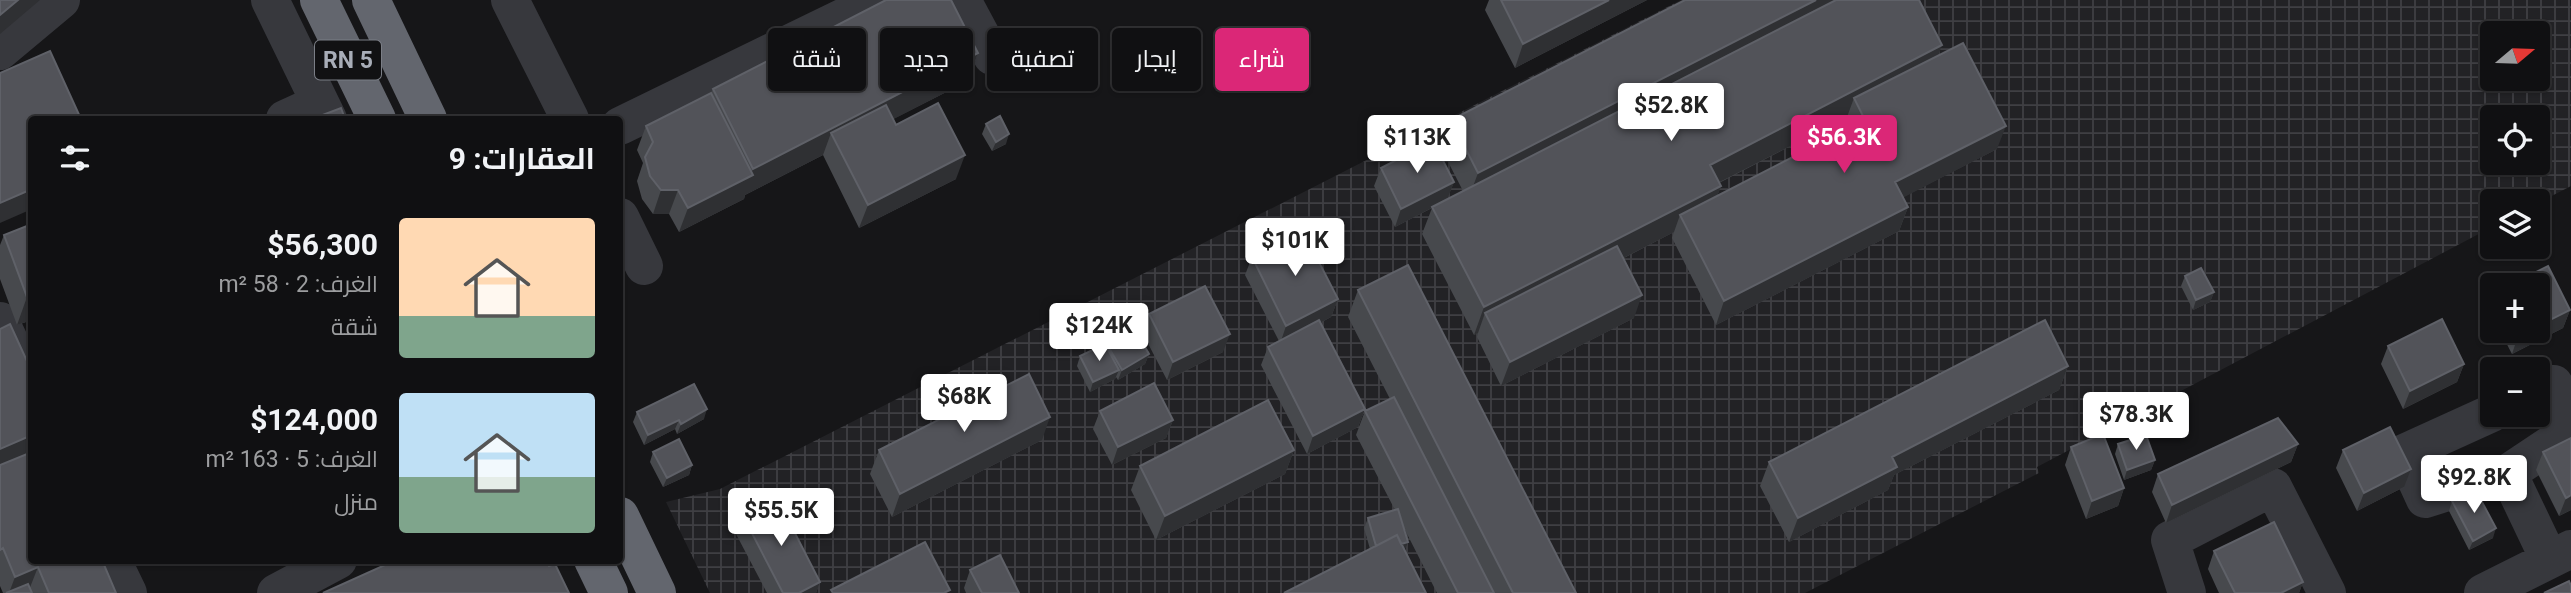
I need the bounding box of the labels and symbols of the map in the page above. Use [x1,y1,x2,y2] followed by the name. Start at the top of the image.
[2480,21,2550,91] north arrow
[315,40,381,80] road number: RN 5
[1614,83,1728,143] pin: $52.8K
[1368,116,1466,175] pin: $113K
[1787,116,1901,175] pin: $56.3K
[1246,218,1344,278] pin: $101K
[1050,304,1148,363] pin: $124K
[923,374,1005,434] pin: $68K
[2079,392,2193,452] pin: $78.3K
[2417,456,2531,515] pin: $92.8K
[724,489,838,548] pin: $55.5K

